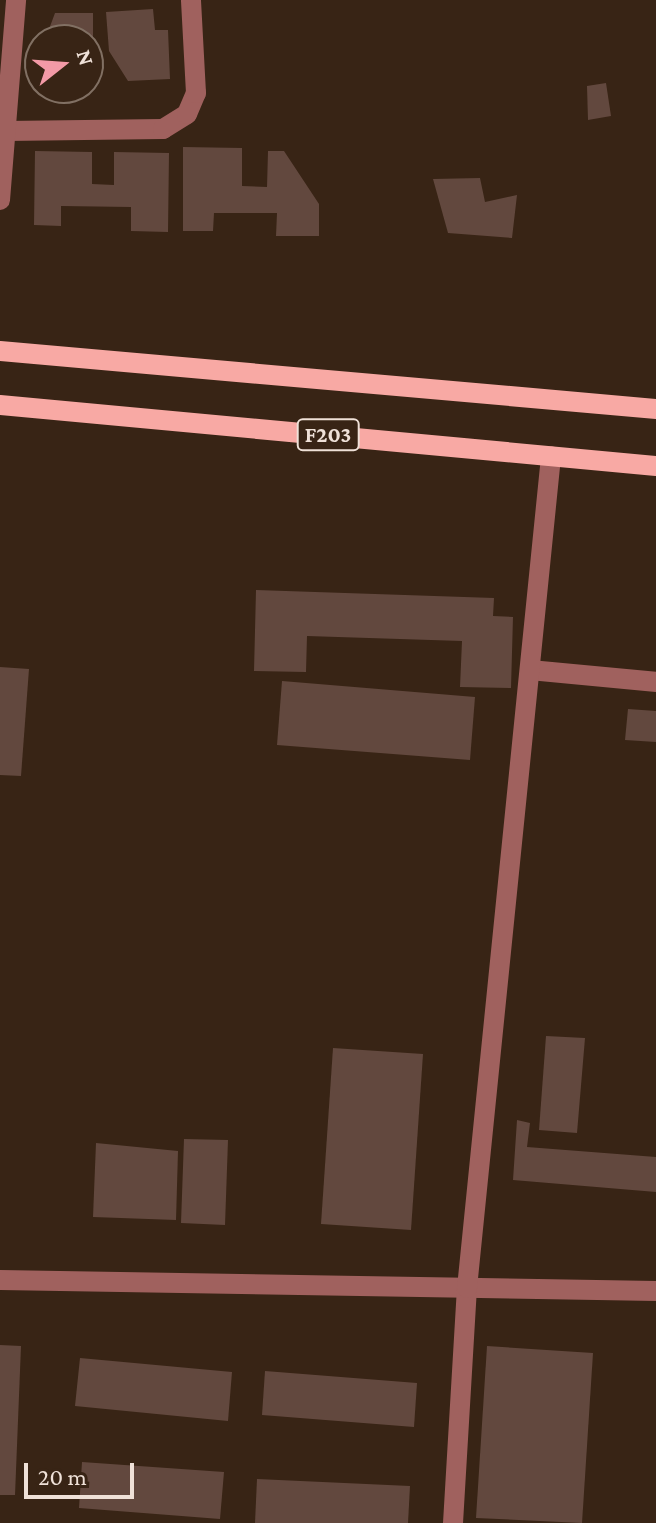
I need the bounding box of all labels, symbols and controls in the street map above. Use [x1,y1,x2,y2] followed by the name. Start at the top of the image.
[24,24,104,104] north arrow
[71,47,100,68] text: N
[296,417,360,453] road number: F203
[28,1447,138,1497] scale bar
[38,1463,87,1490] text: 20 m

